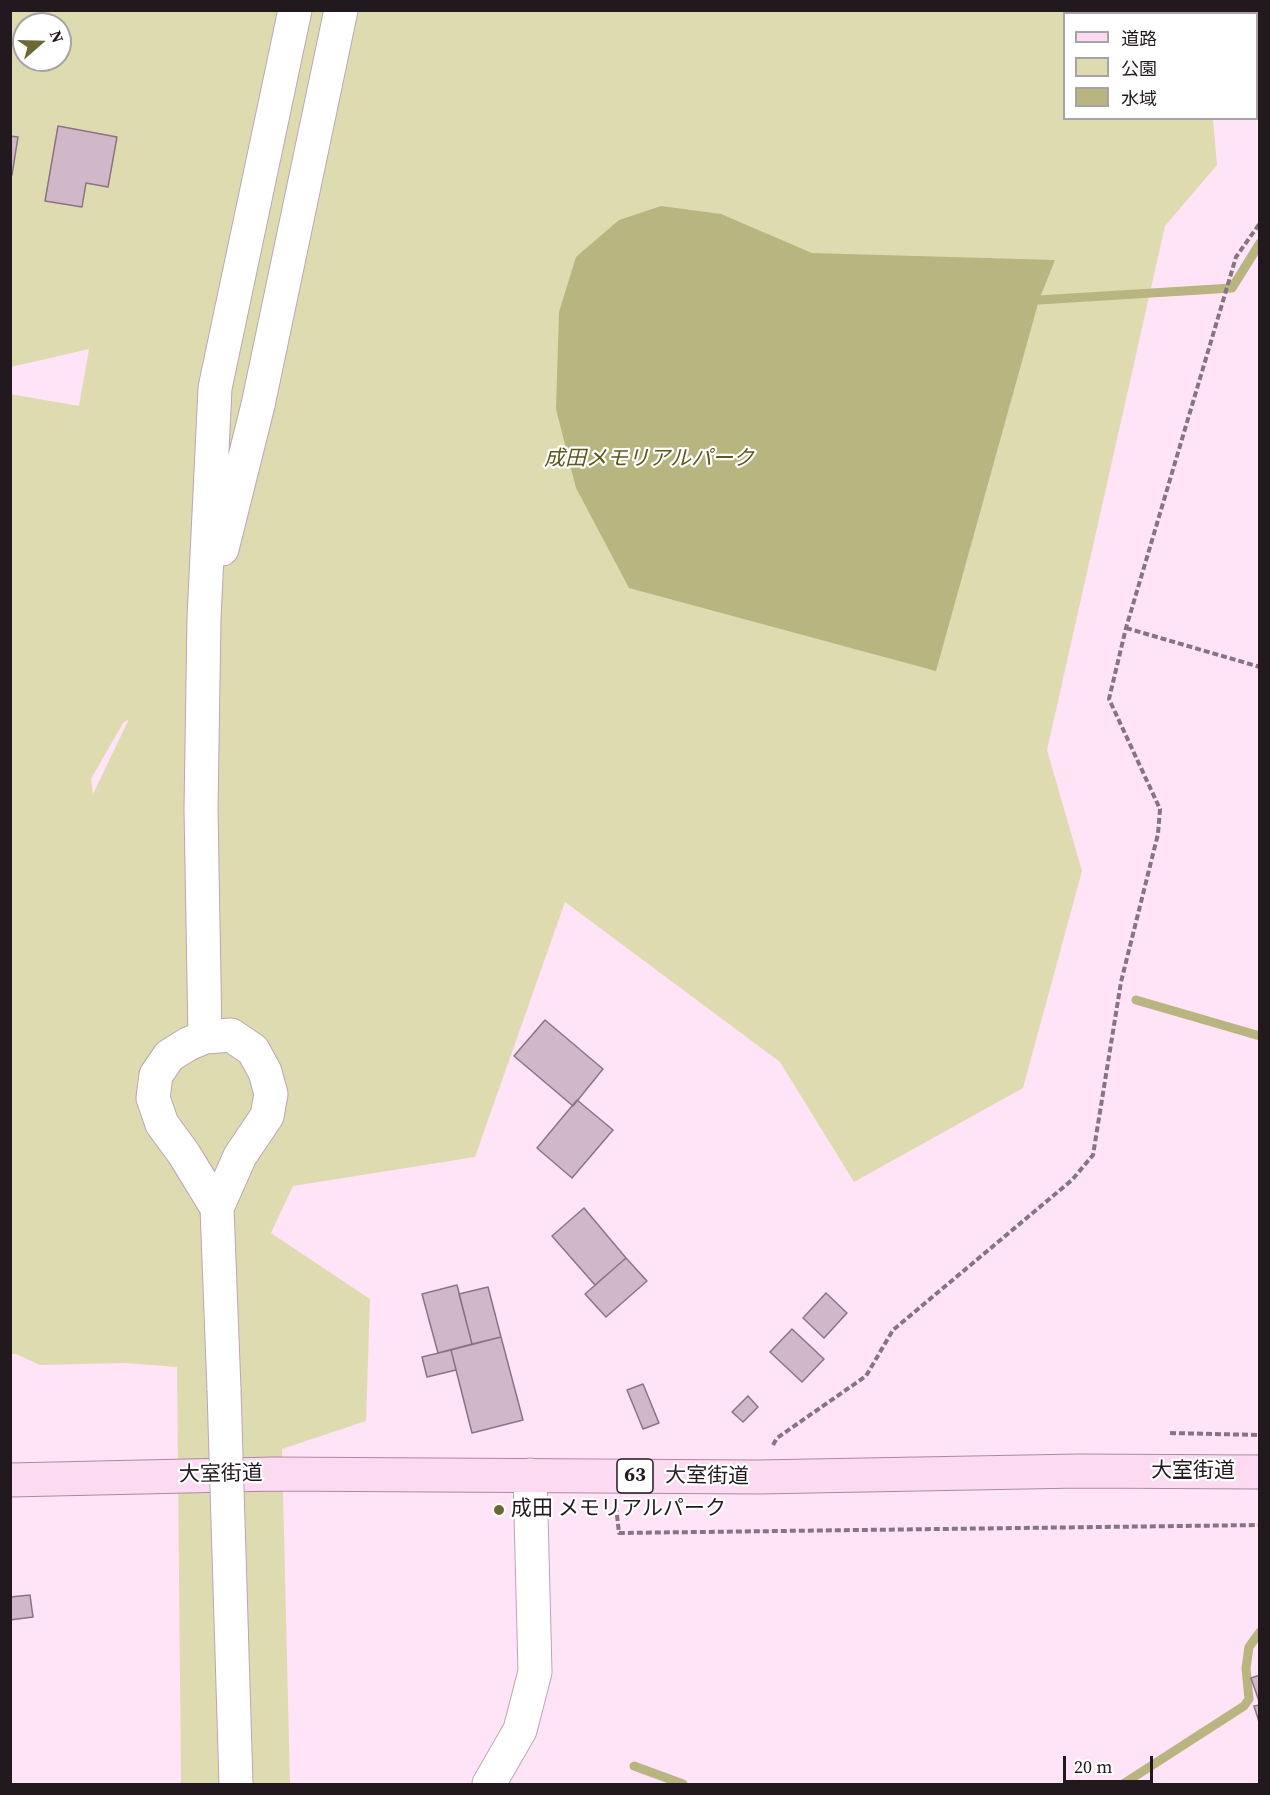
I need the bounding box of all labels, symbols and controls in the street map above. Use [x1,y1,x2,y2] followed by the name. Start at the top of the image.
[12,12,72,72] north arrow
[1063,12,1258,120] legend
[1121,26,1157,51] text: 道路
[45,27,69,46] text: N
[1121,56,1157,81] text: 公園
[1121,86,1157,111] text: 水域
[544,447,754,473] park label: 成田メモリアルパーク
[617,1459,653,1493] road number: 63
[1151,1459,1235,1485] street label: 大室街道
[179,1462,263,1488] street label: 大室街道
[665,1464,749,1490] street label: 大室街道
[511,1497,726,1523] place label: 成田 メモリアルパーク
[492,1503,506,1517] marker: 成田 メモリアルパーク
[1066,1744,1156,1782] scale bar
[1074,1754,1112,1779] text: 20 m

